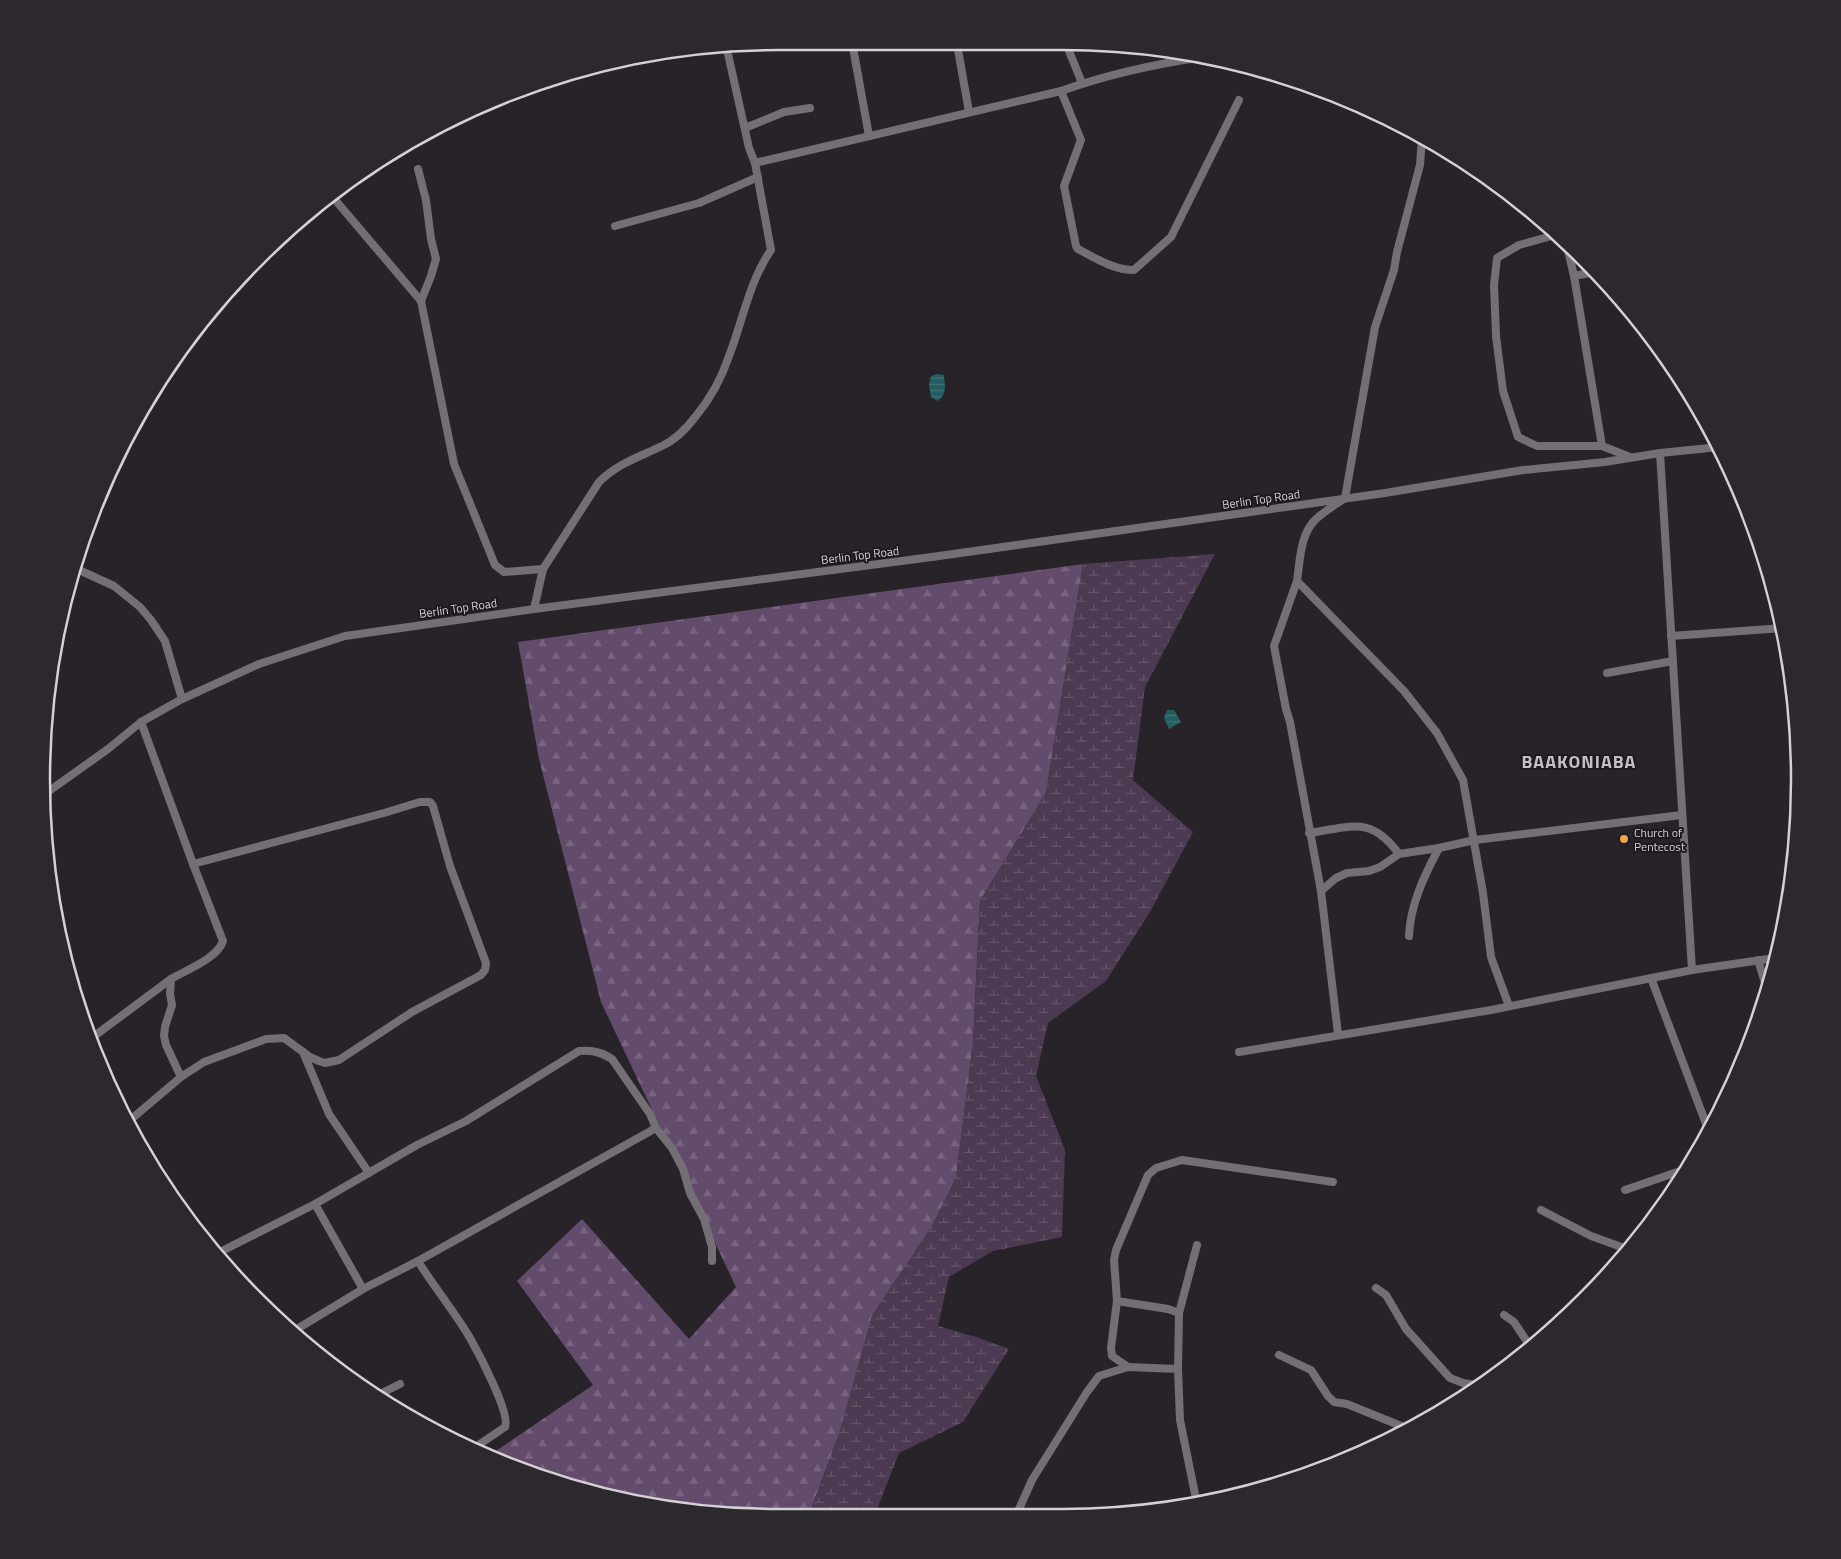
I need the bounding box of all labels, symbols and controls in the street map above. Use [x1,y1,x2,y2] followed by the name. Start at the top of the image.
[1221,484,1301,514] street label: Berlin Top Road
[820,541,900,569] street label: Berlin Top Road
[418,593,498,623] street label: Berlin Top Road
[1522,748,1636,775] district label: BAAKONIABA
[1634,823,1686,856] place label: Church of Pentecost
[1618,833,1630,845] marker: Church of Pentecost

